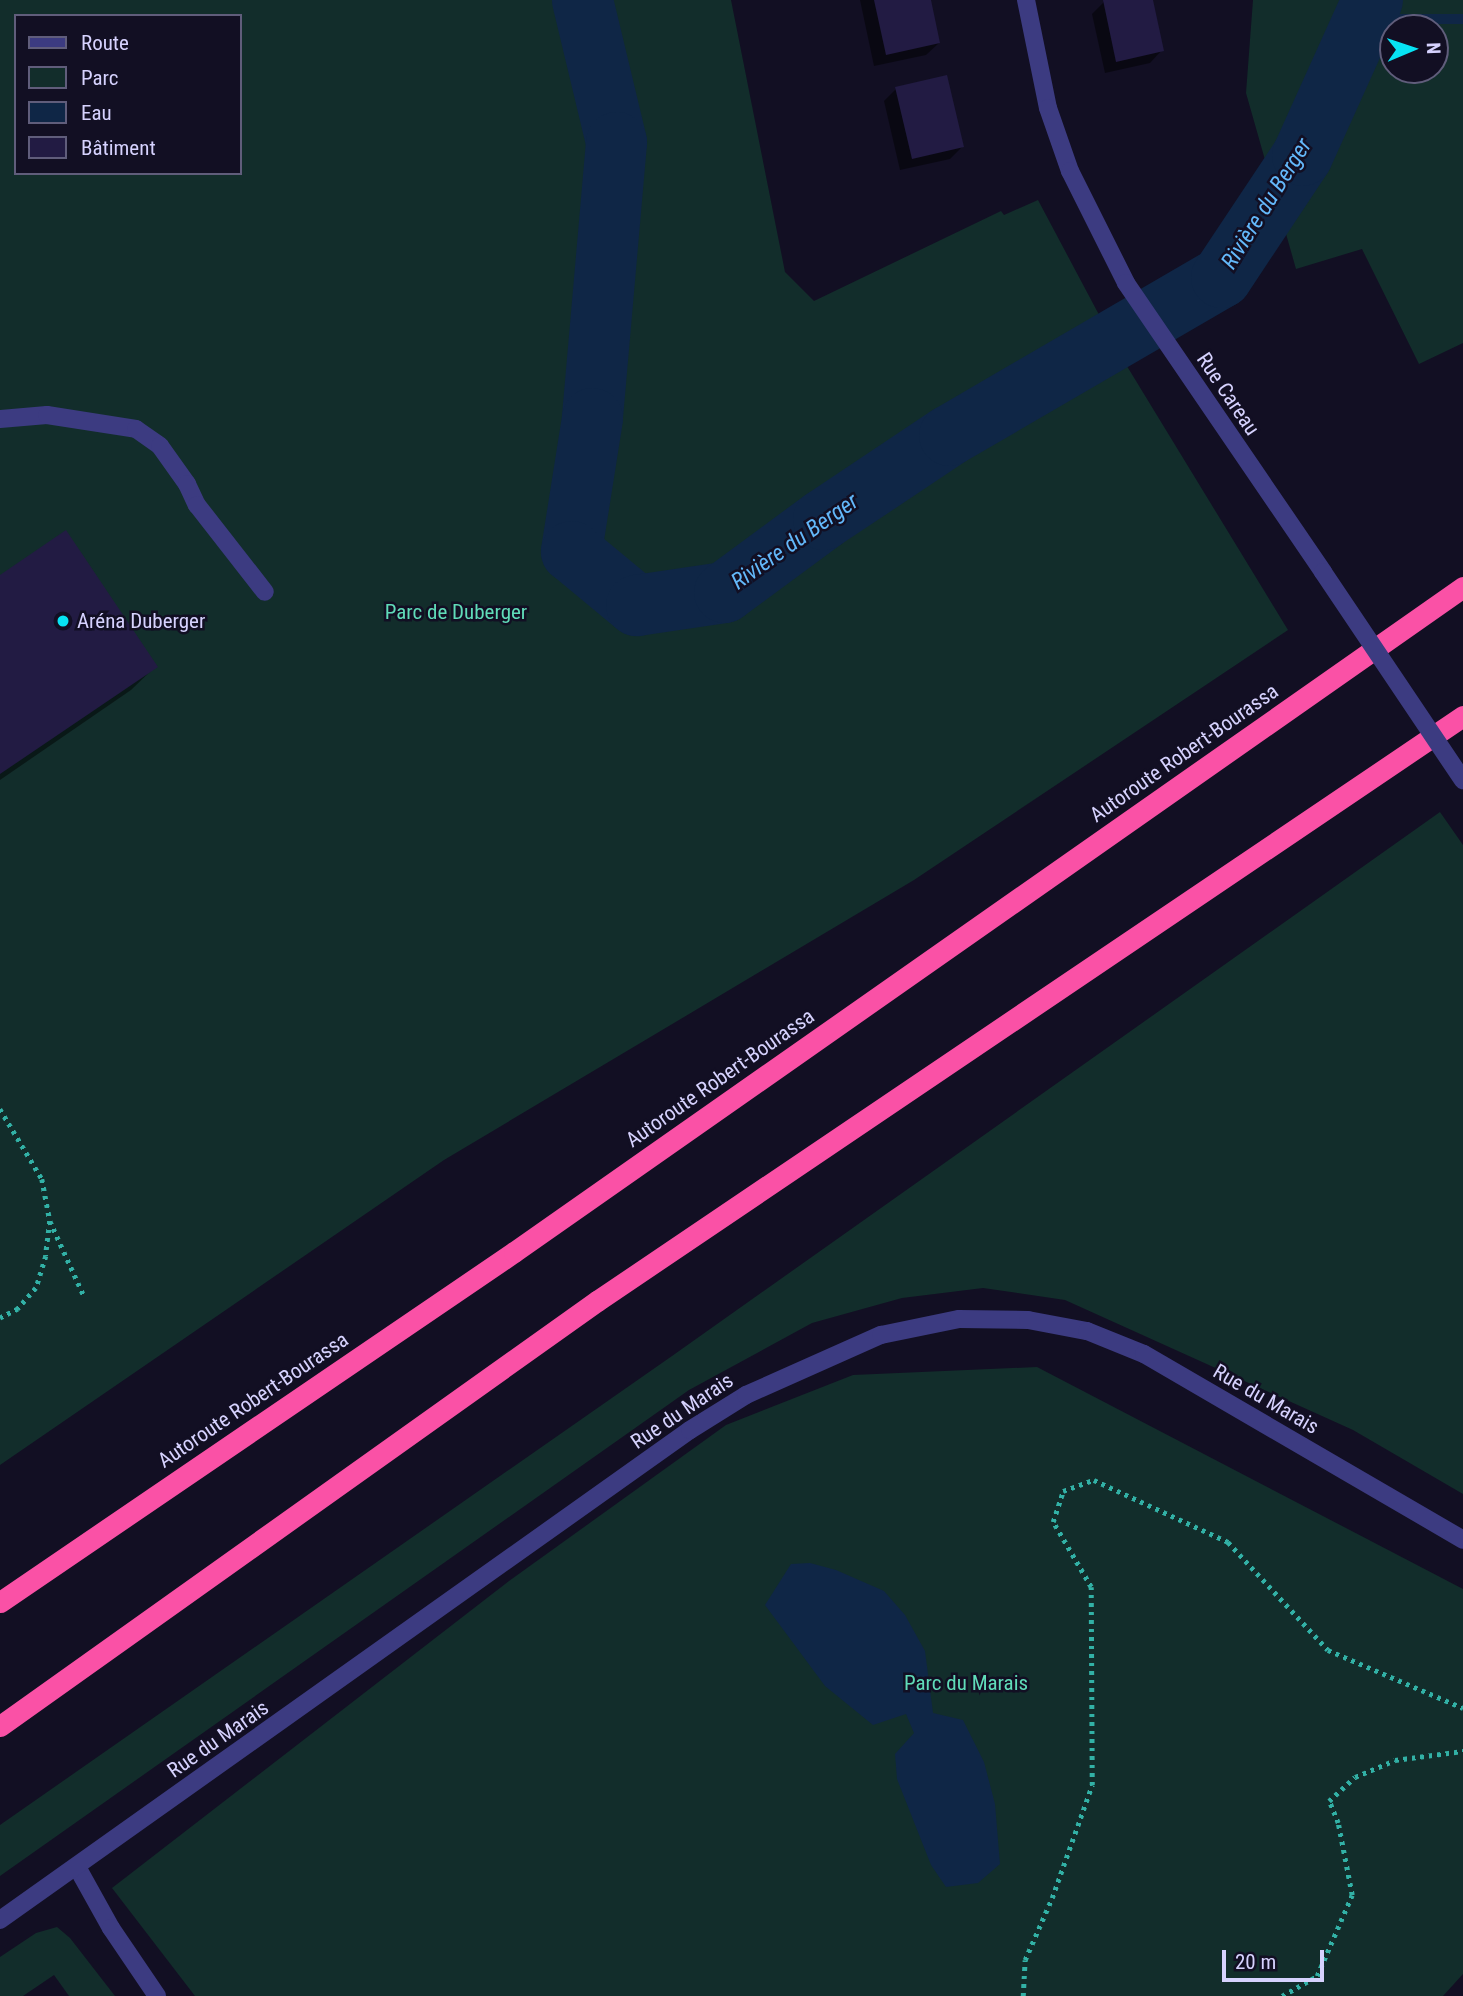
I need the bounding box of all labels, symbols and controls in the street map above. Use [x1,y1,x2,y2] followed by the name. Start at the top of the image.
[14,14,242,175] legend
[1379,14,1449,84] north arrow
[81,31,129,55] text: Route
[1422,42,1445,55] text: N
[81,66,119,90] text: Parc
[81,101,112,125] text: Eau
[1216,134,1318,274] water label: Rivière du Berger
[81,136,156,160] text: Bâtiment
[1191,348,1265,440] street label: Rue Careau
[726,488,864,596] water label: Rivière du Berger
[385,599,527,625] park label: Parc de Duberger
[77,608,205,634] place label: Aréna Duberger
[55,613,71,629] marker: Aréna Duberger
[1085,678,1283,828] street label: Autoroute Robert-Bourassa
[621,1003,819,1153] street label: Autoroute Robert-Bourassa
[153,1327,353,1473] street label: Autoroute Robert-Bourassa
[1209,1359,1323,1439] street label: Rue du Marais
[626,1368,738,1454] street label: Rue du Marais
[904,1670,1028,1696] park label: Parc du Marais
[163,1695,273,1783] street label: Rue du Marais
[1225,1937,1326,1981] scale bar
[1235,1950,1276,1974] text: 20 m

